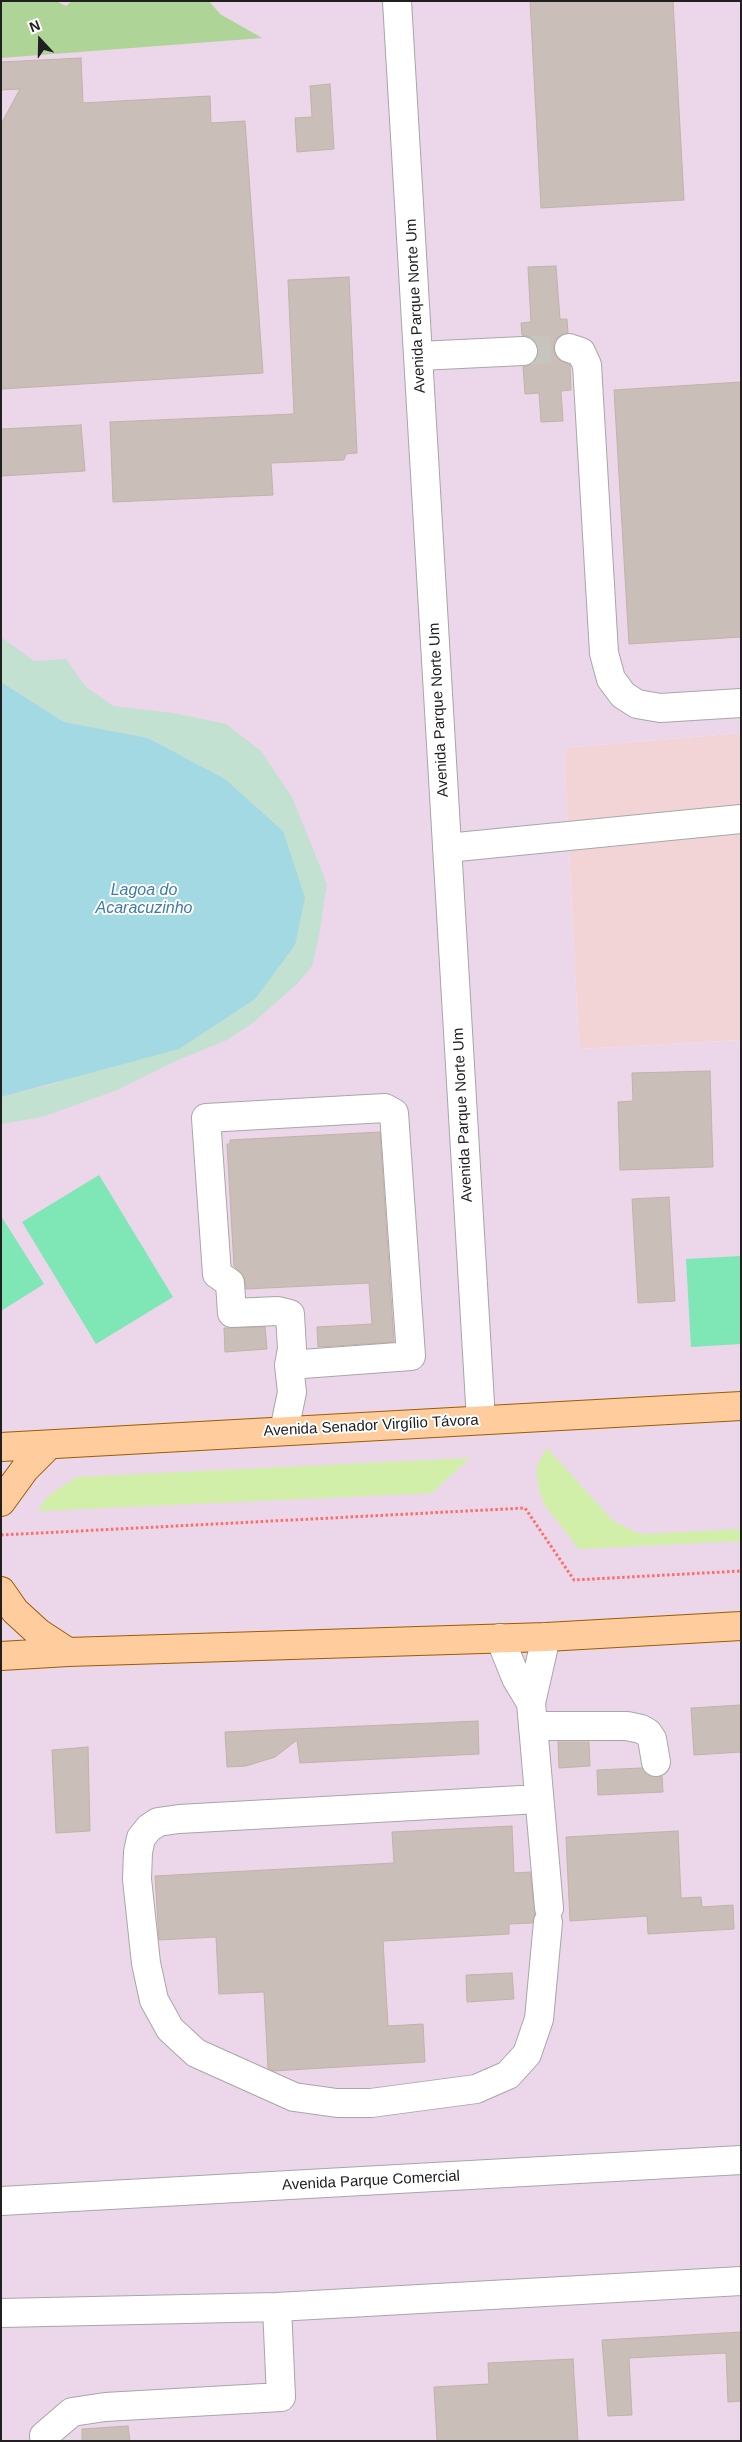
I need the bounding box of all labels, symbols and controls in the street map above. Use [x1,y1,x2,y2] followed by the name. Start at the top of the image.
[15,15,65,65] north arrow
[27,17,42,35] text: N
[402,218,430,394] street label: Avenida Parque Norte Um
[425,622,453,798] street label: Avenida Parque Norte Um
[96,881,192,919] water label: Lagoa do Acaracuzinho
[449,1027,477,1203] street label: Avenida Parque Norte Um
[263,1411,479,1441] street label: Avenida Senador Virgílio Távora
[282,2167,460,2195] street label: Avenida Parque Comercial

